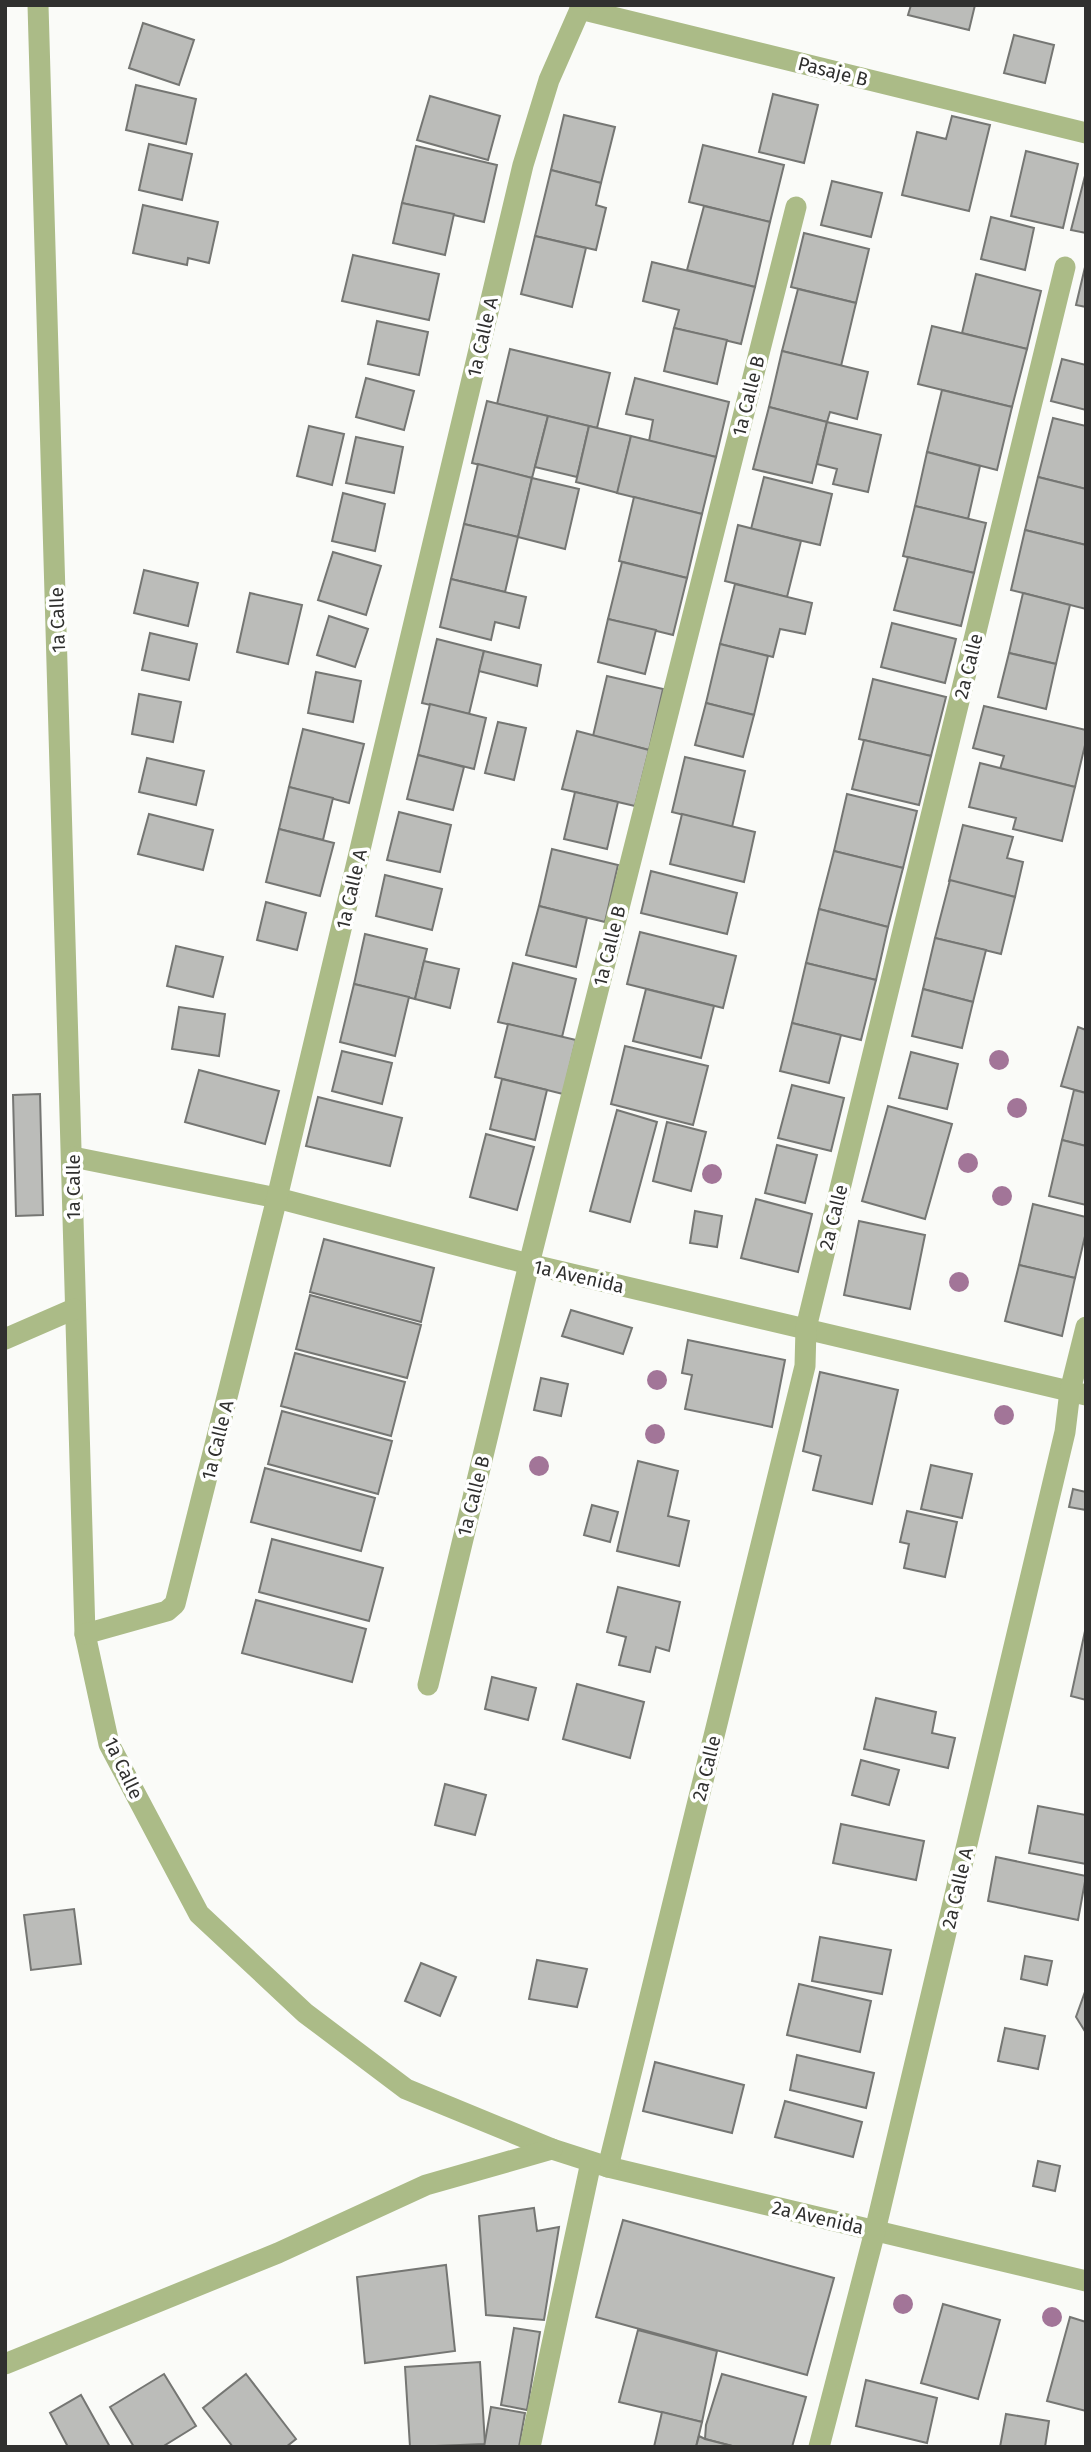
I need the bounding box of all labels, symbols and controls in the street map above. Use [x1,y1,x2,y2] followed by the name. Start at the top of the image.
[796,52,870,91] street label: Pasaje B
[462,295,503,379] street label: 1a Calle A
[727,353,770,439] street label: 1a Calle B
[45,587,70,653] street label: 1a Calle
[949,631,988,701] street label: 2a Calle
[331,847,372,931] street label: 1a Calle A
[588,903,631,989] street label: 1a Calle B
[62,1154,85,1220] street label: 1a Calle
[814,1182,853,1252] street label: 2a Calle
[531,1255,626,1298] street label: 1a Avenida
[196,1398,239,1482] street label: 1a Calle A
[452,1453,495,1539] street label: 1a Calle B
[687,1733,726,1803] street label: 2a Calle
[99,1734,148,1803] street label: 1a Calle
[937,1845,978,1931] street label: 2a Calle A
[770,2196,866,2239] street label: 2a Avenida

